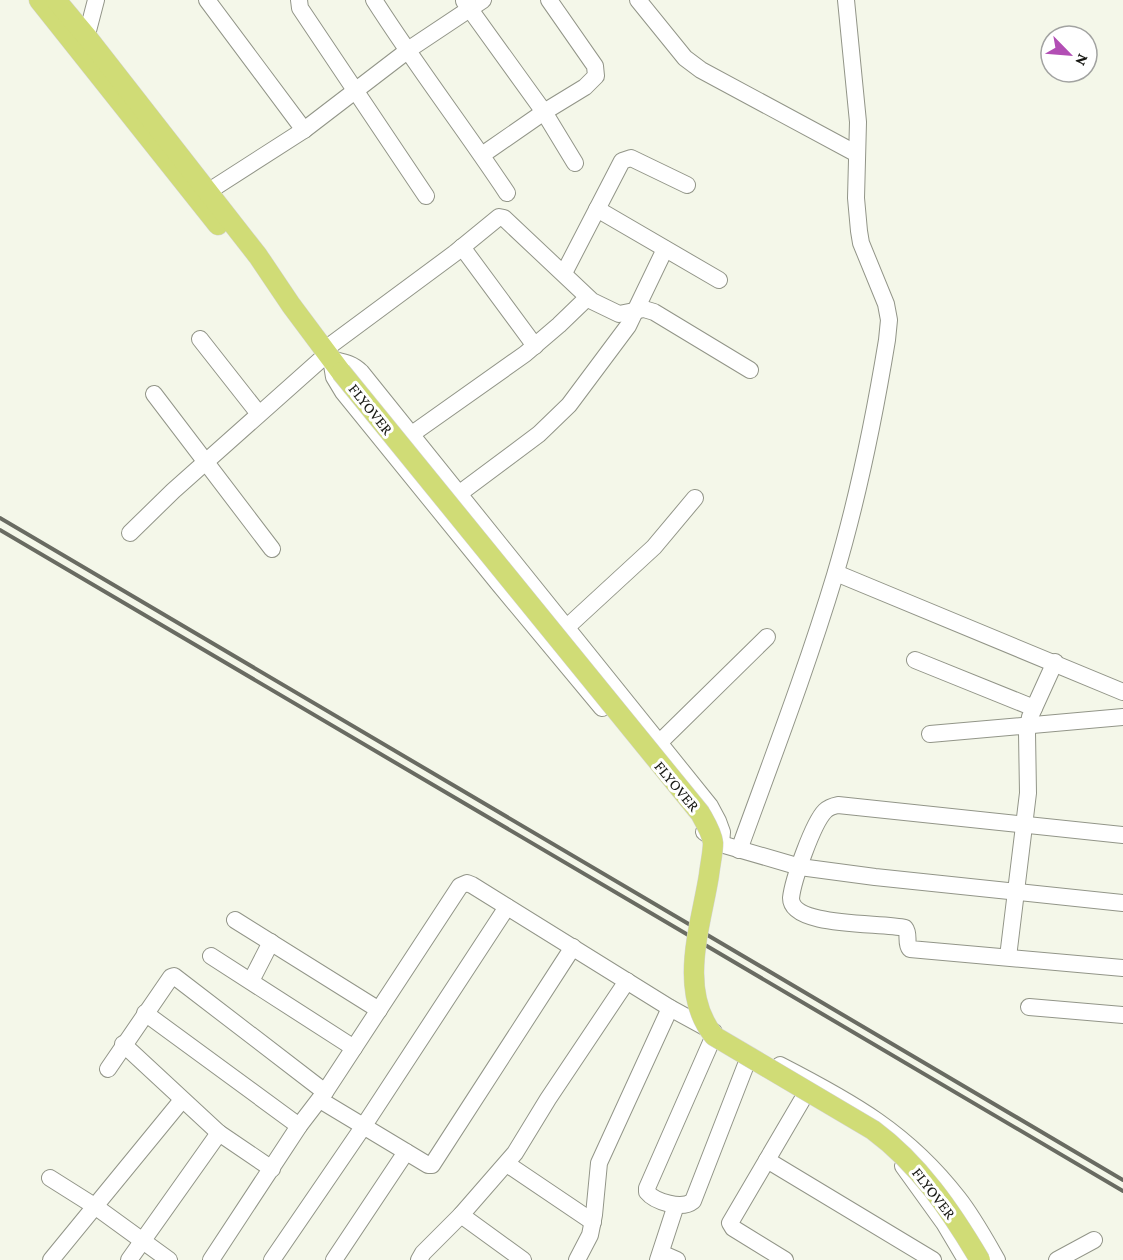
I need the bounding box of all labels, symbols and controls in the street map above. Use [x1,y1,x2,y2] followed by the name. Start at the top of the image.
[1039,24,1099,84] north arrow
[1072,52,1092,69] text: N
[345,380,397,438] street label: FLYOVER
[651,757,703,815] street label: FLYOVER
[909,1164,959,1222] street label: FLYOVER

